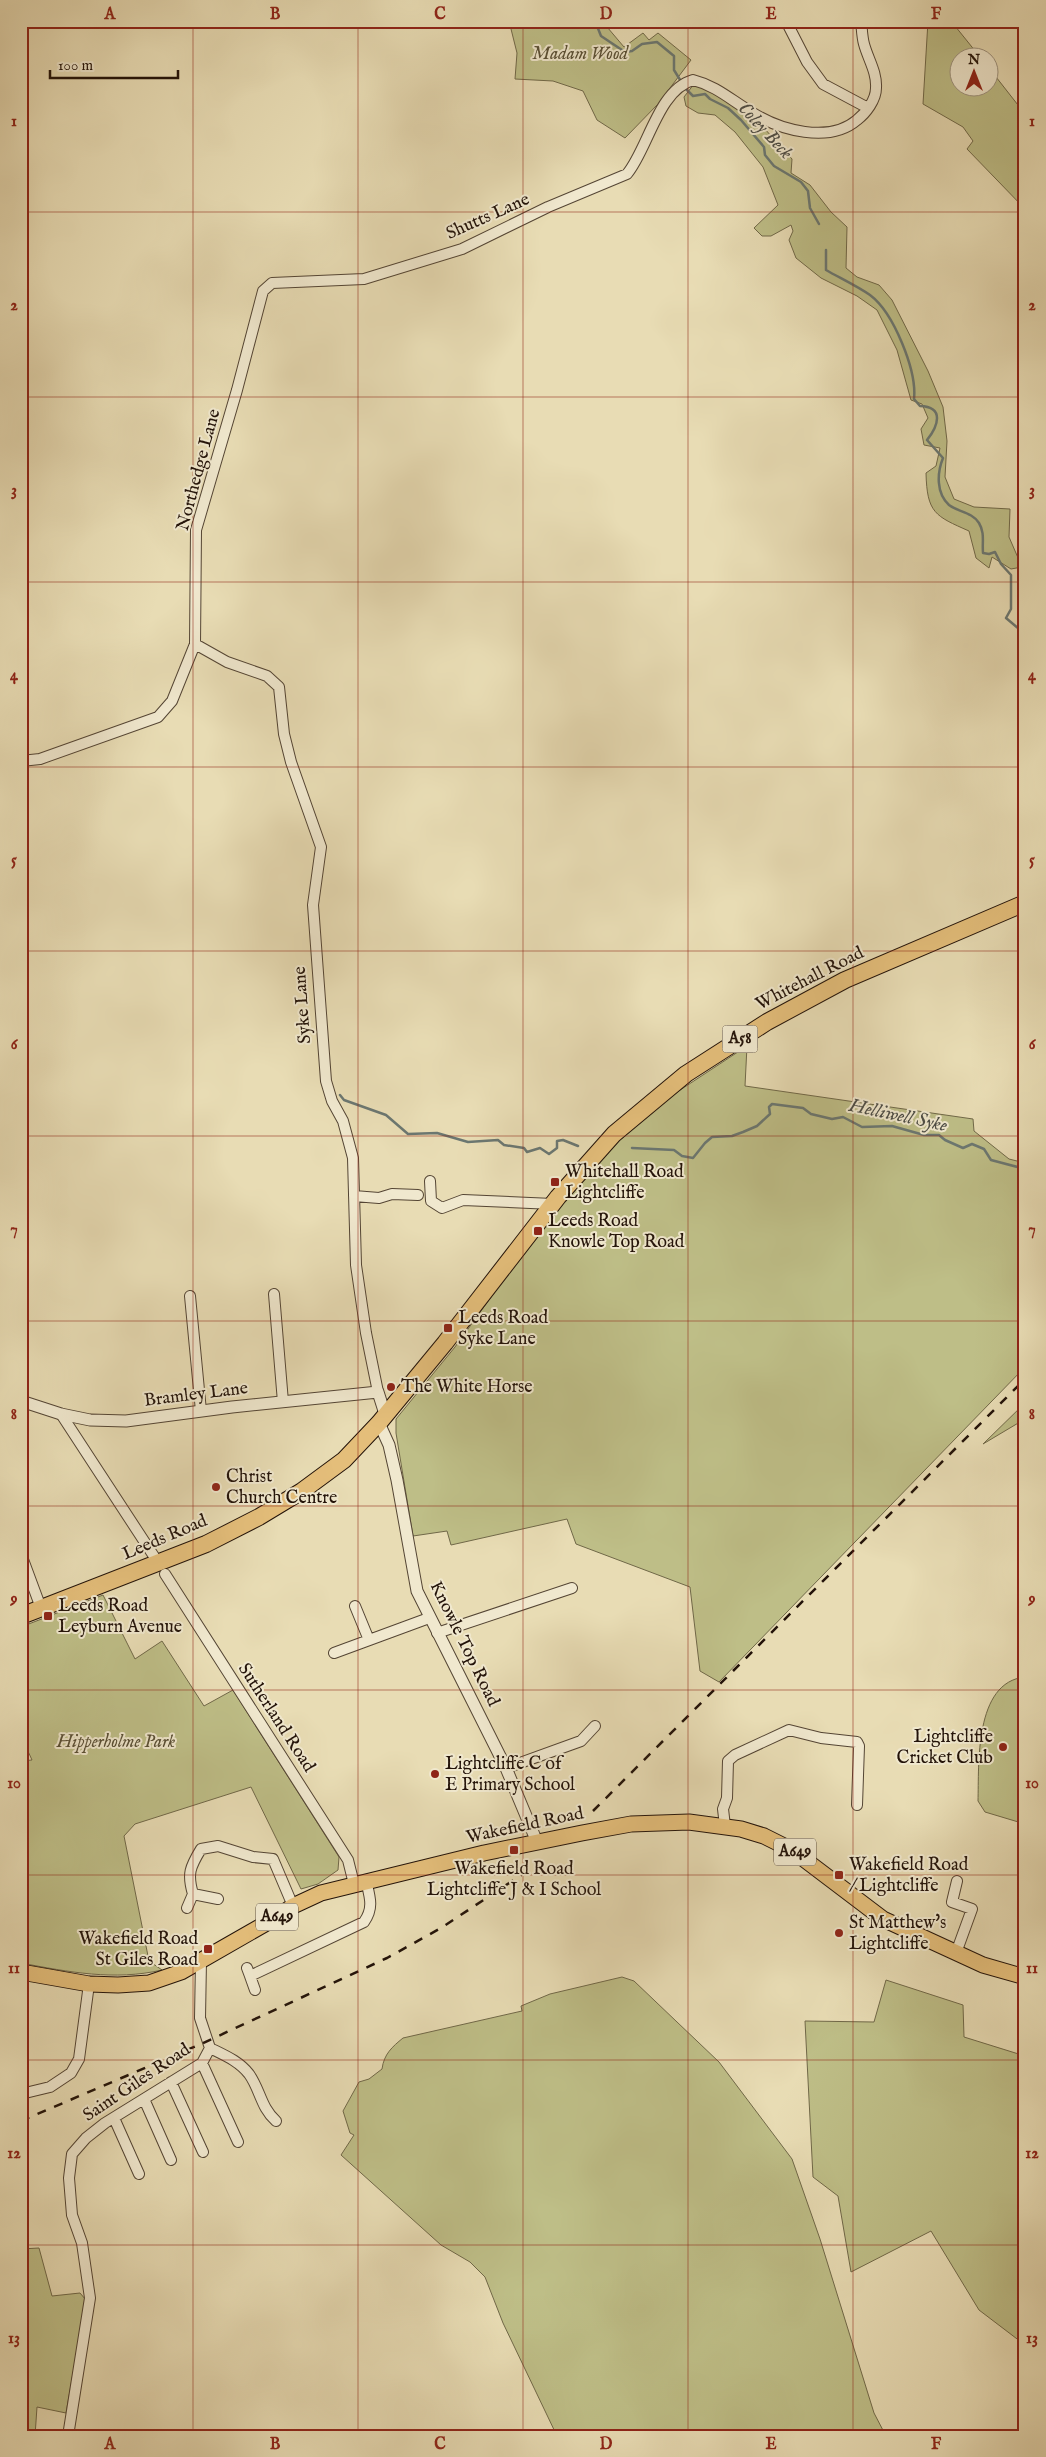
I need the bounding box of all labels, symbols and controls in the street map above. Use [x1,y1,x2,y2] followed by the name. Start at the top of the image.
[104,5,117,25] text: A
[270,5,281,25] text: B
[434,5,446,25] text: C
[600,5,613,25] text: D
[765,5,777,25] text: E
[931,5,942,25] text: F
[532,43,629,66] park label: Madam Wood
[50,48,178,80] scale bar
[948,48,998,98] north arrow
[967,51,980,69] text: N
[58,56,94,75] text: 100 m
[732,97,798,165] water label: Coley Beck
[11,112,17,132] text: 1
[1029,112,1035,132] text: 1
[443,188,533,246] street label: Shutts Lane
[10,296,18,316] text: 2
[1028,296,1036,316] text: 2
[172,407,226,533] street label: Northedge Lane
[11,481,17,501] text: 3
[1029,481,1035,501] text: 3
[10,666,19,686] text: 4
[1028,666,1037,686] text: 4
[11,851,17,871] text: 5
[1029,851,1035,871] text: 5
[752,942,868,1016] street label: Whitehall Road
[289,965,317,1045] street label: Syke Lane
[722,1026,758,1052] road number: A58
[11,1035,19,1055] text: 6
[1029,1035,1037,1055] text: 6
[846,1094,950,1138] water label: Helliwell Syke
[565,1161,684,1205] place label: Whitehall Road Lightcliffe
[549,1176,561,1188] marker: Whitehall Road Lightcliffe
[548,1210,685,1254] place label: Leeds Road Knowle Top Road
[10,1220,18,1240] text: 7
[1028,1220,1036,1240] text: 7
[532,1225,544,1237] marker: Leeds Road Knowle Top Road
[458,1307,548,1351] place label: Leeds Road Syke Lane
[442,1322,454,1334] marker: Leeds Road Syke Lane
[401,1376,533,1399] place label: The White Horse
[143,1377,249,1413] street label: Bramley Lane
[385,1381,397,1393] marker: The White Horse
[11,1405,17,1425] text: 8
[1029,1405,1035,1425] text: 8
[226,1466,337,1510] place label: Christ Church Centre
[210,1481,222,1493] marker: Christ Church Centre
[119,1510,211,1566] street label: Leeds Road
[424,1578,504,1711] street label: Knowle Top Road
[10,1590,18,1610] text: 9
[1028,1590,1036,1610] text: 9
[58,1595,182,1639] place label: Leeds Road Leyburn Avenue
[42,1610,54,1622] marker: Leeds Road Leyburn Avenue
[232,1659,320,1777] street label: Sutherland Road
[897,1726,993,1770] place label: Lightcliffe Cricket Club
[56,1731,175,1754] park label: Hipperholme Park
[997,1741,1009,1753] marker: Lightcliffe Cricket Club
[445,1753,575,1797] place label: Lightcliffe C of E Primary School
[429,1768,441,1780] marker: Lightcliffe C of E Primary School
[7,1774,21,1794] text: 10
[1025,1774,1039,1794] text: 10
[464,1802,586,1850] street label: Wakefield Road
[774,1838,816,1865] road number: A649
[508,1844,520,1856] marker: Wakefield Road Lightcliffe J & I School
[849,1854,969,1898] place label: Wakefield Road / Lightcliffe
[427,1858,601,1902] place label: Wakefield Road Lightcliffe J & I School
[833,1869,845,1881] marker: Wakefield Road / Lightcliffe
[256,1904,298,1930] road number: A649
[849,1912,946,1956] place label: St Matthew's Lightcliffe
[833,1927,845,1939] marker: St Matthew's Lightcliffe
[79,1928,198,1972] place label: Wakefield Road St Giles Road
[202,1943,214,1955] marker: Wakefield Road St Giles Road
[8,1959,20,1979] text: 11
[1026,1959,1038,1979] text: 11
[79,2038,195,2127] street label: Saint Giles Road
[7,2144,21,2164] text: 12
[1025,2144,1039,2164] text: 12
[8,2329,20,2349] text: 13
[1026,2329,1038,2349] text: 13
[104,2435,117,2455] text: A
[270,2435,281,2455] text: B
[434,2435,446,2455] text: C
[600,2435,613,2455] text: D
[765,2435,777,2455] text: E
[931,2435,942,2455] text: F

